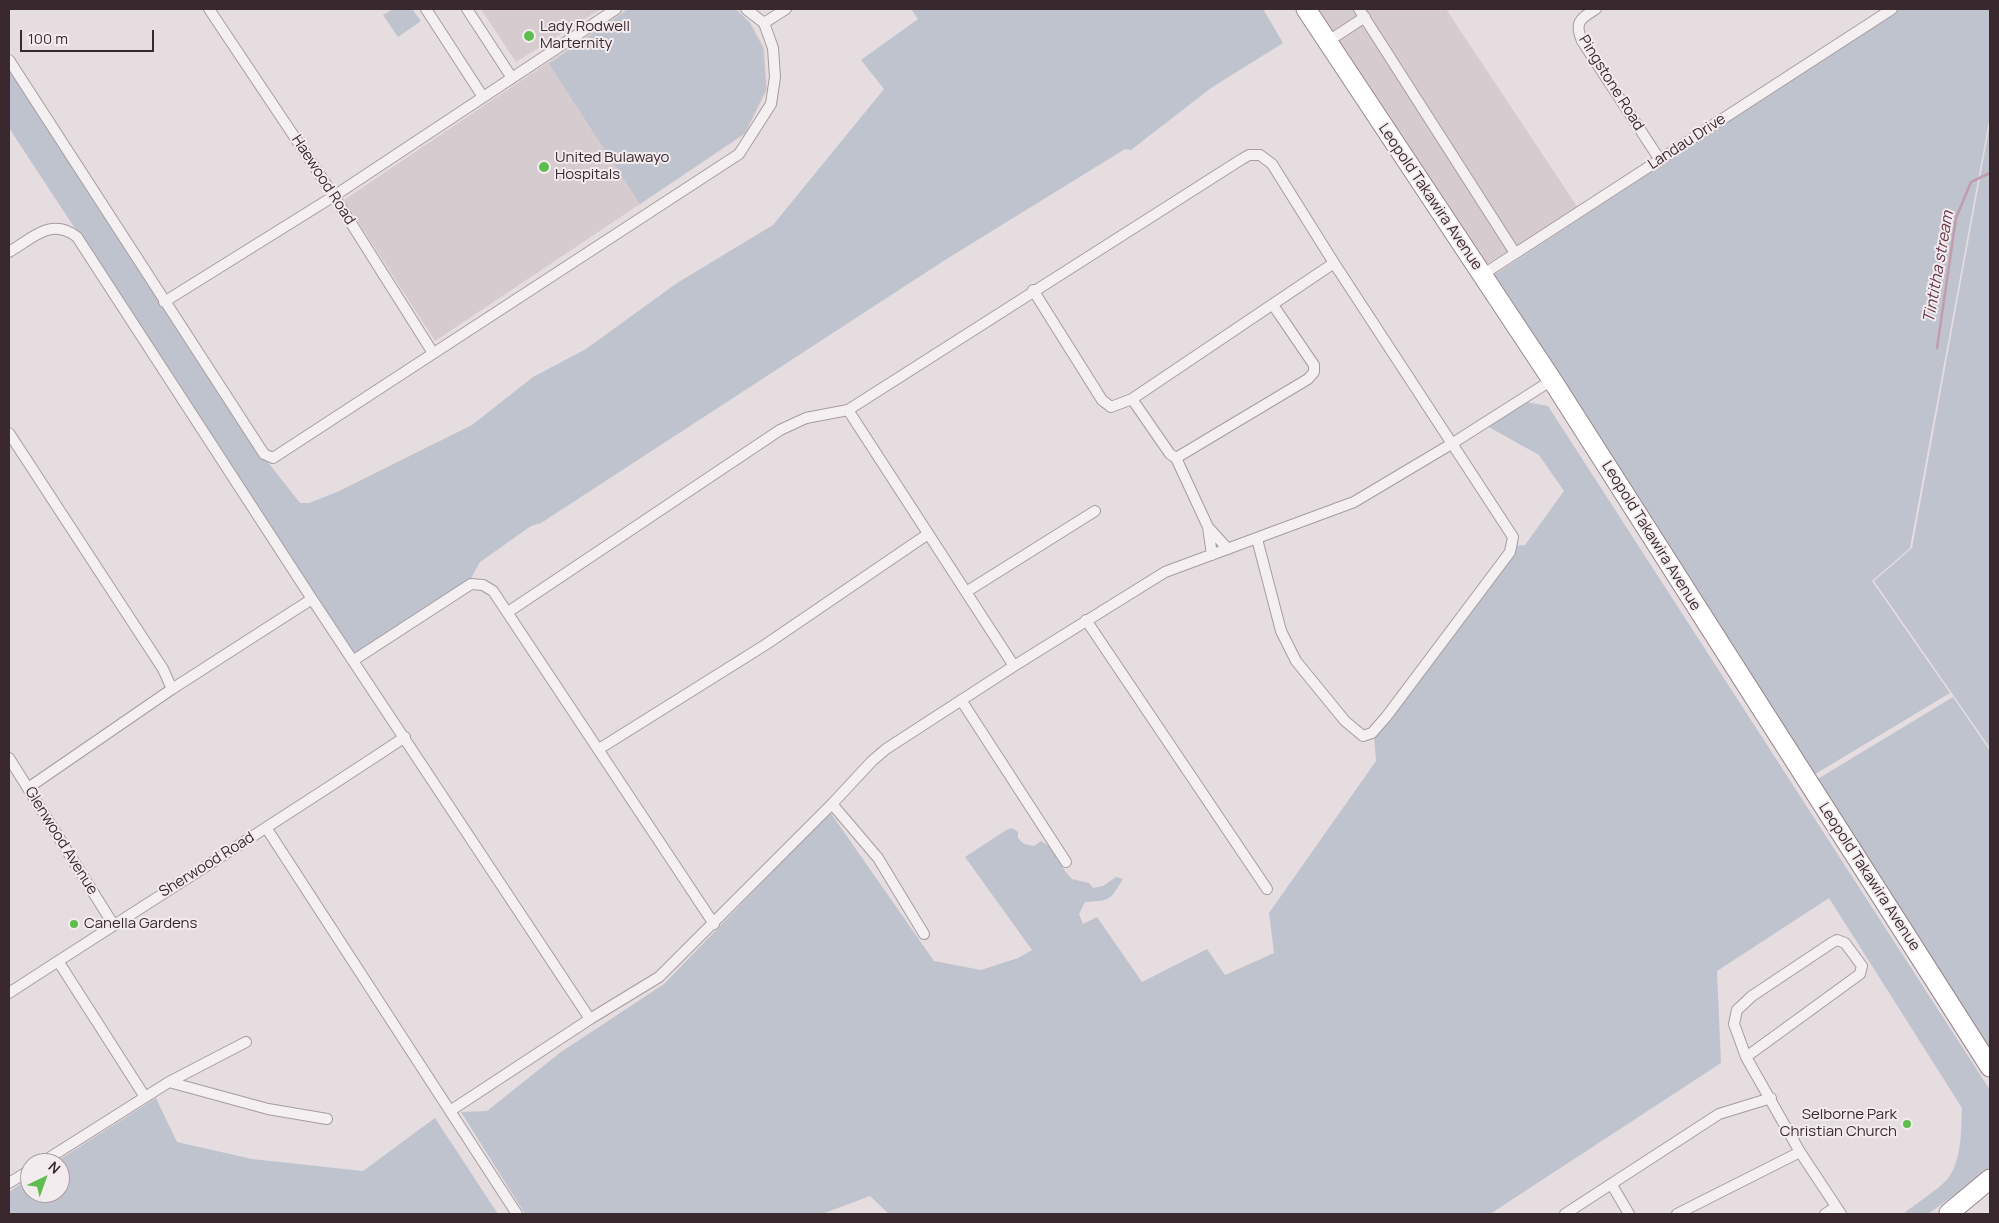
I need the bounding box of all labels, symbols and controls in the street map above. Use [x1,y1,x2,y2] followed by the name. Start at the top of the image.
[540,18,630,53] place label: Lady Rodwell Marternity
[22,20,156,52] scale bar
[28,28,68,49] text: 100 m
[522,29,536,43] marker: Lady Rodwell Marternity
[1574,32,1648,134] street label: Pingstone Road
[1645,110,1729,174] street label: Landau Drive
[1374,120,1486,274] street label: Leopold Takawira Avenue
[287,132,359,228] street label: Haewood Road
[555,149,669,184] place label: United Bulawayo Hospitals
[537,160,551,174] marker: United Bulawayo Hospitals
[1920,210,1958,324] water label: Tintitha stream
[1598,458,1704,614] street label: Leopold Takawira Avenue
[21,784,101,898] street label: Glenwood Avenue
[1814,800,1924,954] street label: Leopold Takawira Avenue
[156,829,258,901] street label: Sherwood Road
[84,915,197,933] place label: Canella Gardens
[68,918,80,930] marker: Canella Gardens
[1780,1106,1897,1141] place label: Selborne Park Christian Church
[1901,1118,1913,1130] marker: Selborne Park Christian Church
[20,1153,70,1203] north arrow
[45,1157,65,1178] text: N

